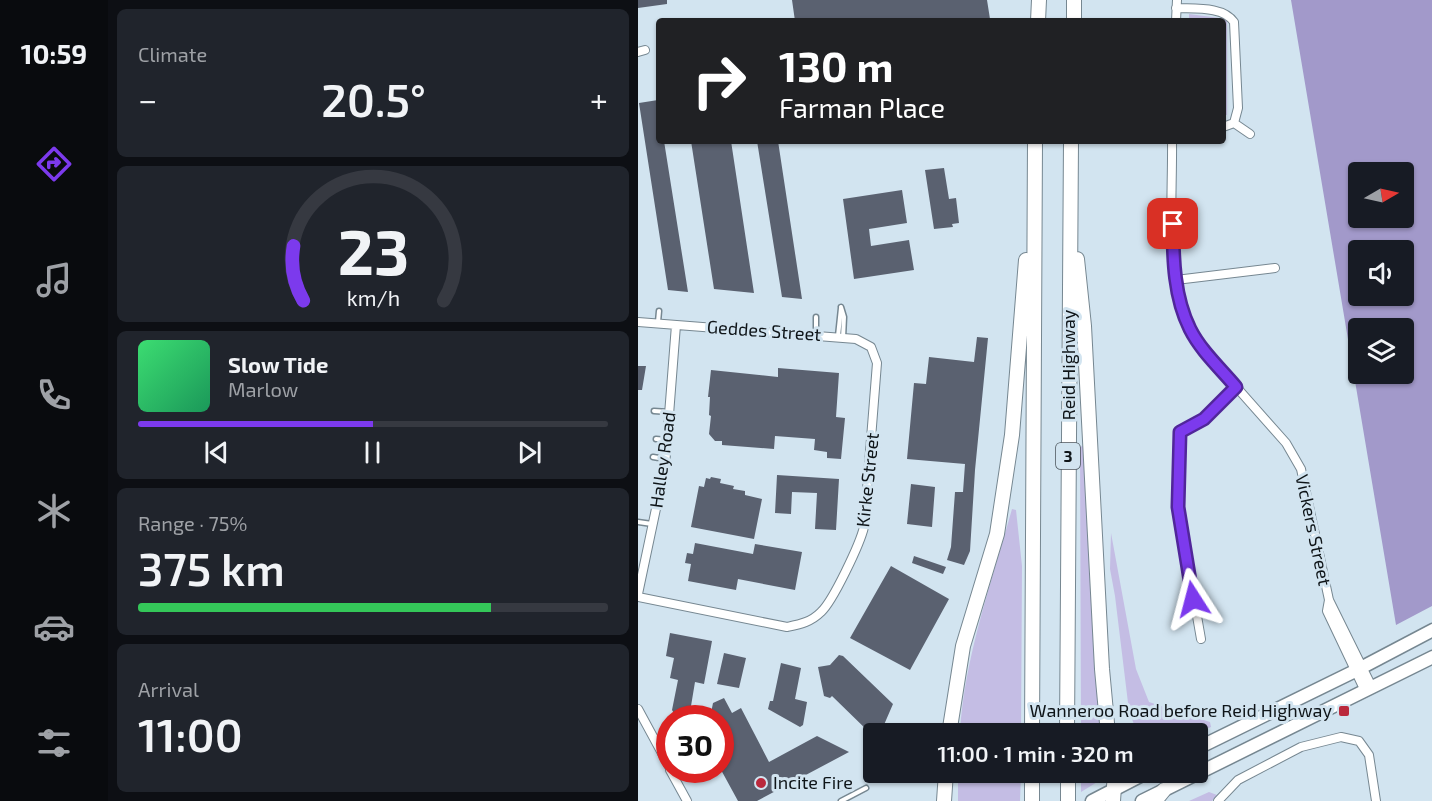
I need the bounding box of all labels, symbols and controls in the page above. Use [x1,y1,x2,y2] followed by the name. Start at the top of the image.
[21,37,87,69] text: 10:59
[779,40,894,90] text: 130 m
[138,42,207,66] text: Climate
[680,42,758,120] icon: right
[321,72,426,126] text: 20.5°
[138,79,157,119] text: −
[590,79,608,119] text: +
[779,91,945,123] text: Farman Place
[33,143,75,185] icon: directions
[1348,162,1414,228] north arrow
[1348,162,1414,384] map controls
[1147,198,1198,249] pin
[1156,207,1189,240] icon: arrive
[337,213,409,288] text: 23
[1348,240,1414,306] button: sound
[33,259,75,301] icon: music
[346,285,400,310] text: km/h
[1057,309,1079,420] street label: Reid Highway
[706,315,822,345] street label: Geddes Street
[1348,318,1414,384] button: layers
[228,351,328,377] text: Slow Tide
[33,374,75,416] icon: phone
[228,377,298,401] text: Marlow
[644,410,680,509] street label: Halley Road
[851,431,883,528] street label: Kirke Street
[200,436,233,469] icon: previous
[356,436,389,469] icon: pause
[513,436,546,469] icon: next
[1056,443,1080,469] road number: 3
[1291,472,1337,588] street label: Vickers Street
[33,490,75,532] icon: climate
[138,511,247,535] text: Range · 75%
[138,541,285,595] text: 375 km
[1161,567,1225,631] position arrow
[33,606,75,648] icon: car
[138,677,199,701] text: Arrival
[1030,699,1332,721] place label: Wanneroo Road before Reid Highway
[1337,704,1351,718] marker: Wanneroo Road before Reid Highway
[656,705,734,783] speed limit sign: 30
[138,707,243,761] text: 11:00
[33,722,75,764] icon: filters
[937,740,1134,766] text: 11:00 · 1 min · 320 m
[773,771,853,793] place label: Incite Fire
[754,776,768,790] marker: Incite Fire

